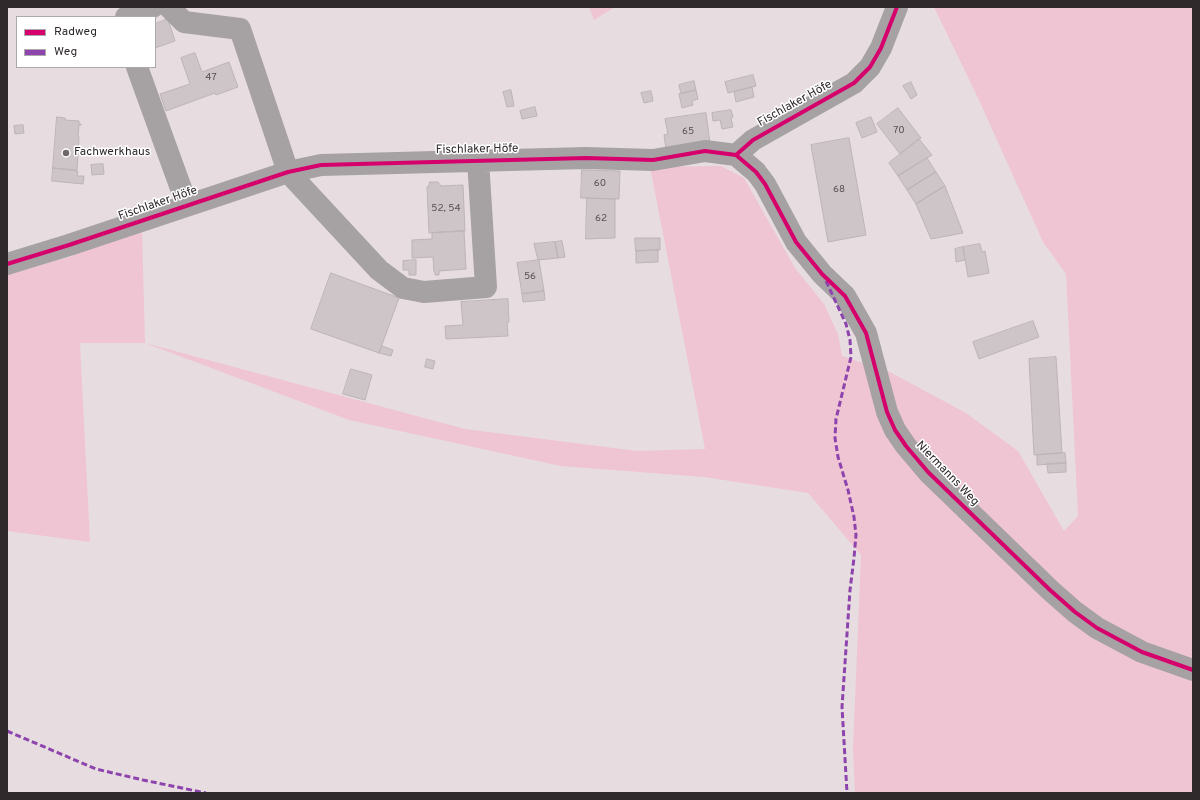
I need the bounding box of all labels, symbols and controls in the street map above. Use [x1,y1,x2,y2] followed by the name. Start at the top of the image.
[16,16,156,68] legend
[54,24,97,40] text: Radweg
[54,44,77,60] text: Weg
[205,72,217,84] house number: 47
[755,78,835,130] street label: Fischlaker Höfe
[893,125,905,137] house number: 70
[682,126,694,138] house number: 65
[436,142,518,158] street label: Fischlaker Höfe
[74,146,150,160] place label: Fachwerkhaus
[61,148,71,158] marker: Fachwerkhaus
[594,178,606,190] house number: 60
[117,184,199,224] street label: Fischlaker Höfe
[833,184,845,196] house number: 68
[431,203,461,215] house number: 52, 54
[595,213,607,225] house number: 62
[524,271,536,283] house number: 56
[912,438,982,510] street label: Niermanns Weg

